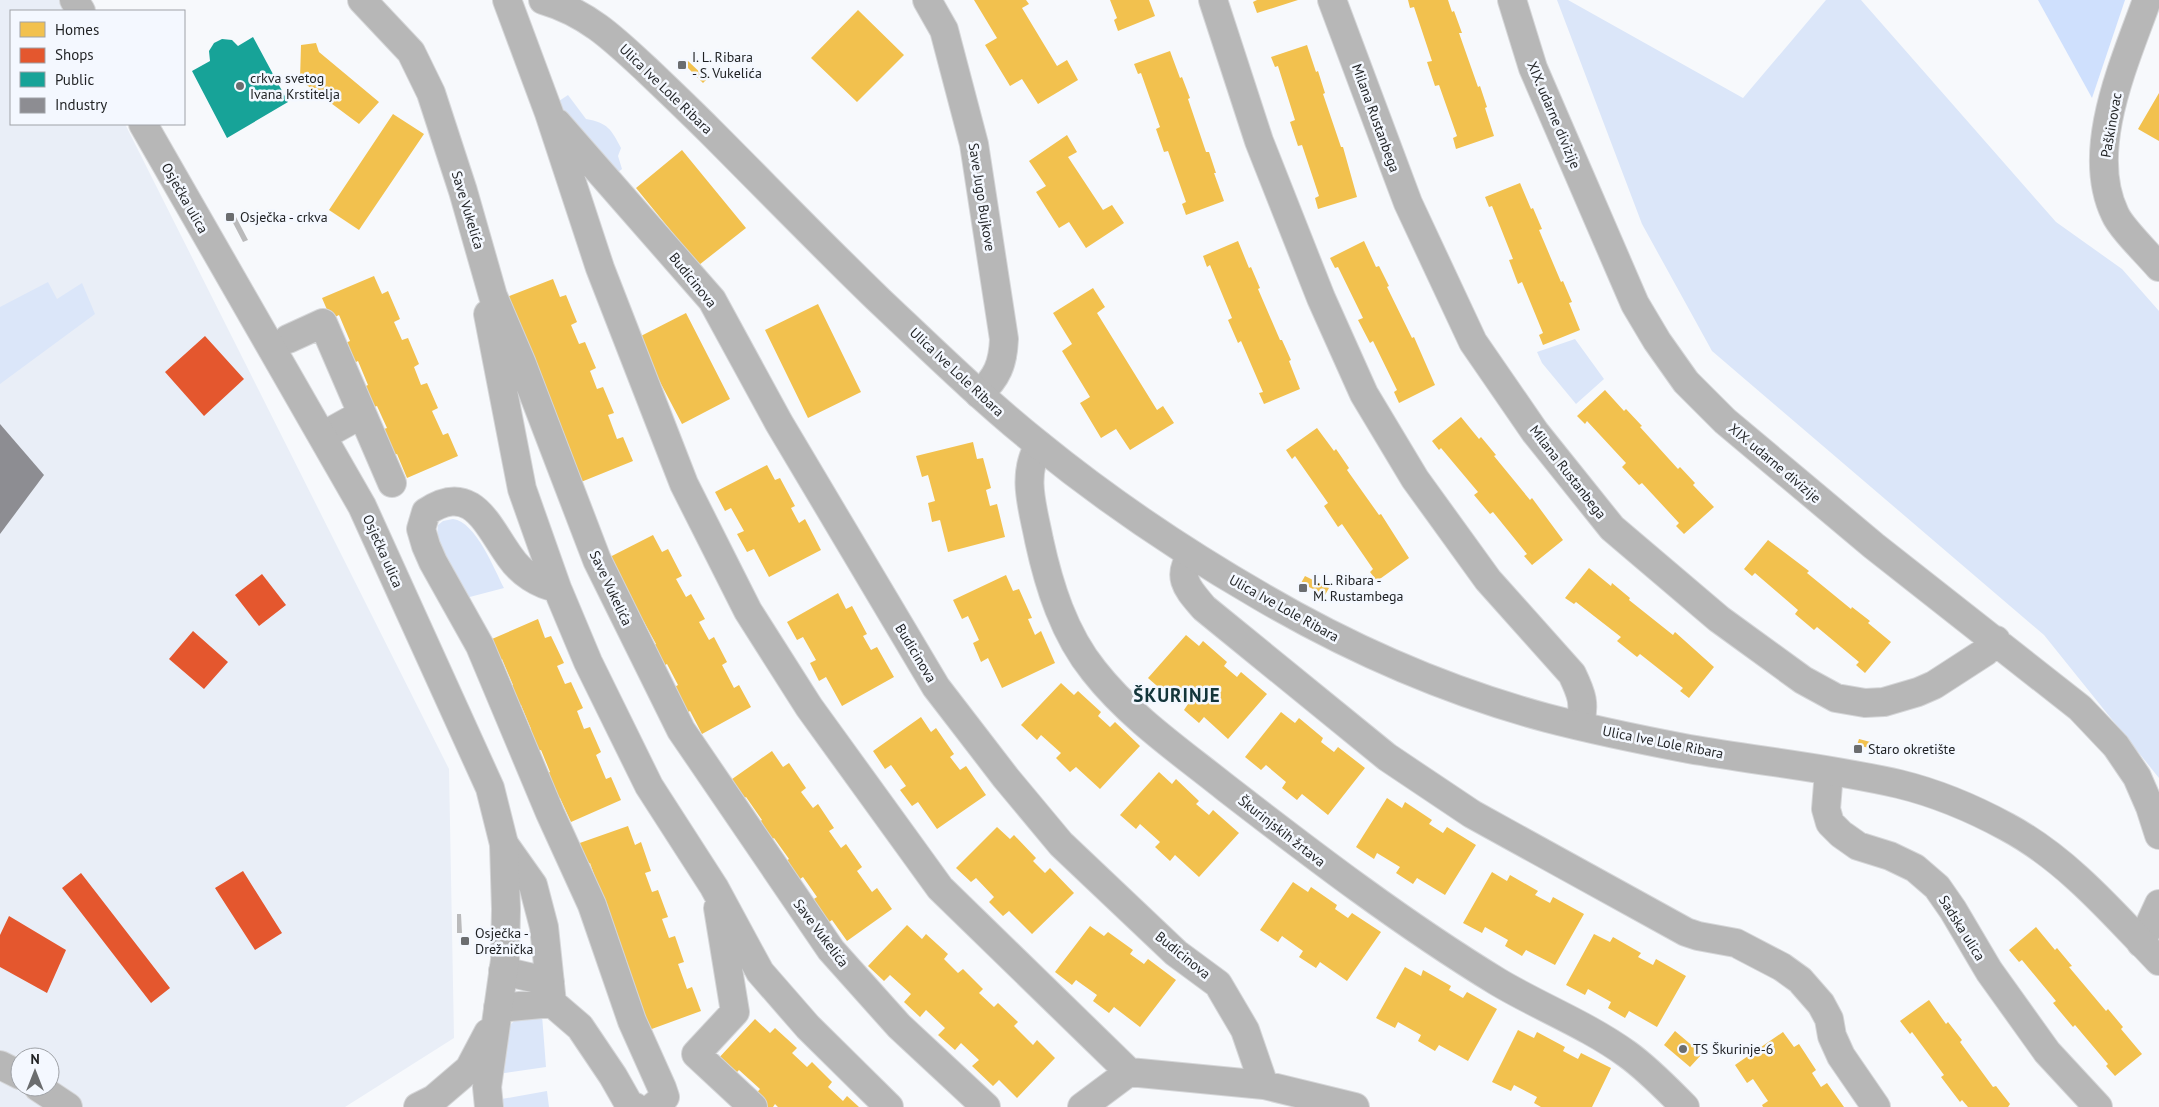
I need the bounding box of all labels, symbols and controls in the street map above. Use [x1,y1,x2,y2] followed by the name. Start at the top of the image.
[10,10,185,125] legend
[55,20,99,39] text: Homes
[616,40,716,138] street label: Ulica Ive Lole Ribara
[55,45,94,64] text: Shops
[692,48,762,82] place label: I. L. Ribara - S. Vukelića
[676,59,688,71] marker: I. L. Ribara - S. Vukelića
[1523,59,1585,171] street label: XIX. udarne divizije
[1348,61,1404,175] street label: Milana Rustanbega
[250,69,340,103] place label: crkva svetog Ivana Krstitelja
[55,70,94,89] text: Public
[234,80,246,92] marker: crkva svetog Ivana Krstitelja
[2096,91,2126,159] street label: Paškinovac
[55,95,107,114] text: Industry
[965,142,999,252] street label: Save Jugo Bujkove
[158,160,212,237] street label: Osječka ulica
[448,169,488,251] street label: Save Vukelića
[240,208,328,226] place label: Osječka - crkva
[224,211,236,223] marker: Osječka - crkva
[665,249,721,311] street label: Budicinova
[906,324,1008,420] street label: Ulica Ive Lole Ribara
[1725,419,1825,507] street label: XIX. udarne divizije
[1526,421,1610,523] street label: Milana Rustanbega
[359,511,407,591] street label: Osječka ulica
[586,548,636,629] street label: Save Vukelića
[1226,570,1342,646] street label: Ulica Ive Lole Ribara
[1313,571,1403,605] place label: I. L. Ribara - M. Rustambega
[1297,582,1309,594] marker: I. L. Ribara - M. Rustambega
[891,620,941,686] street label: Budicinova
[1133,683,1221,707] district label: ŠKURINJE
[1601,721,1725,763] street label: Ulica Ive Lole Ribara
[1868,740,1955,758] place label: Staro okretište
[1852,743,1864,755] marker: Staro okretište
[1235,791,1329,871] street label: Škurinjskih žrtava
[1935,892,1989,964] street label: Sadska ulica
[789,895,853,971] street label: Save Vukelića
[475,924,534,958] place label: Osječka - Drežnička
[1152,927,1214,983] street label: Budicinova
[459,935,471,947] marker: Osječka - Drežnička
[1693,1040,1773,1058] place label: TS Škurinje-6
[1677,1043,1689,1055] marker: TS Škurinje-6
[10,1047,60,1097] north arrow
[30,1050,40,1068] text: N

